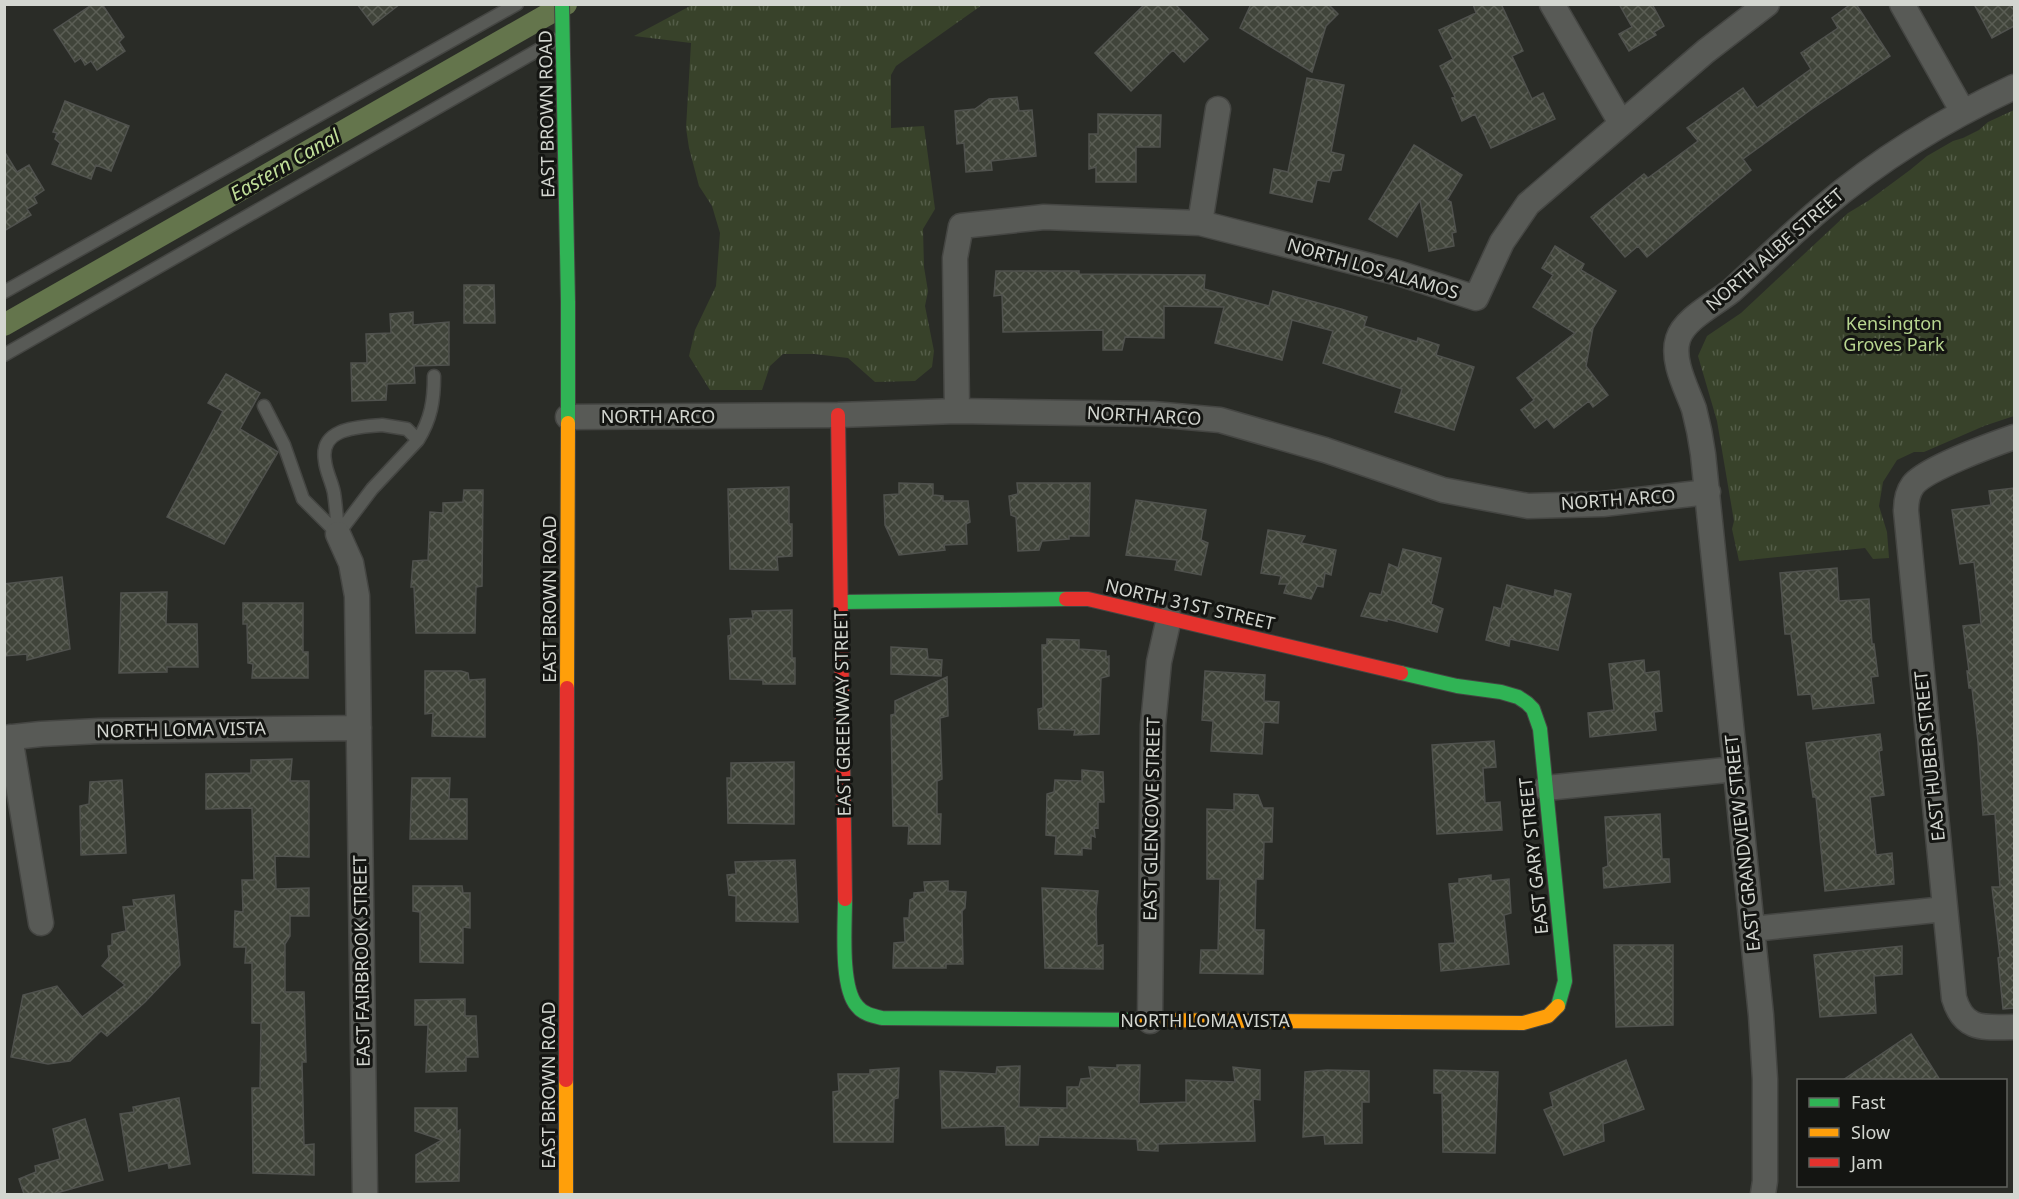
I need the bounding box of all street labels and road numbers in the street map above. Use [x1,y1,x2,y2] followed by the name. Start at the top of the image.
[533,30,559,198] street label: EAST BROWN ROAD
[1700,183,1848,316] street label: NORTH ALBE STREET
[1285,232,1462,304] street label: NORTH LOS ALAMOS
[1086,400,1202,430] street label: NORTH ARCO
[601,404,715,428] street label: NORTH ARCO
[1560,483,1676,515] street label: NORTH ARCO
[537,515,561,683] street label: EAST BROWN ROAD
[1103,573,1277,635] street label: NORTH 31ST STREET
[828,610,856,816] street label: EAST GREENWAY STREET
[1908,670,1950,843] street label: EAST HUBER STREET
[96,716,266,742] street label: NORTH LOMA VISTA
[1137,717,1165,921] street label: EAST GLENCOVE STREET
[1719,733,1765,953] street label: EAST GRANDVIEW STREET
[1513,776,1553,936] street label: EAST GARY STREET
[347,855,375,1067] street label: EAST FAIRBROOK STREET
[536,1001,560,1169] street label: EAST BROWN ROAD
[1120,1008,1290,1032] street label: NORTH LOMA VISTA

